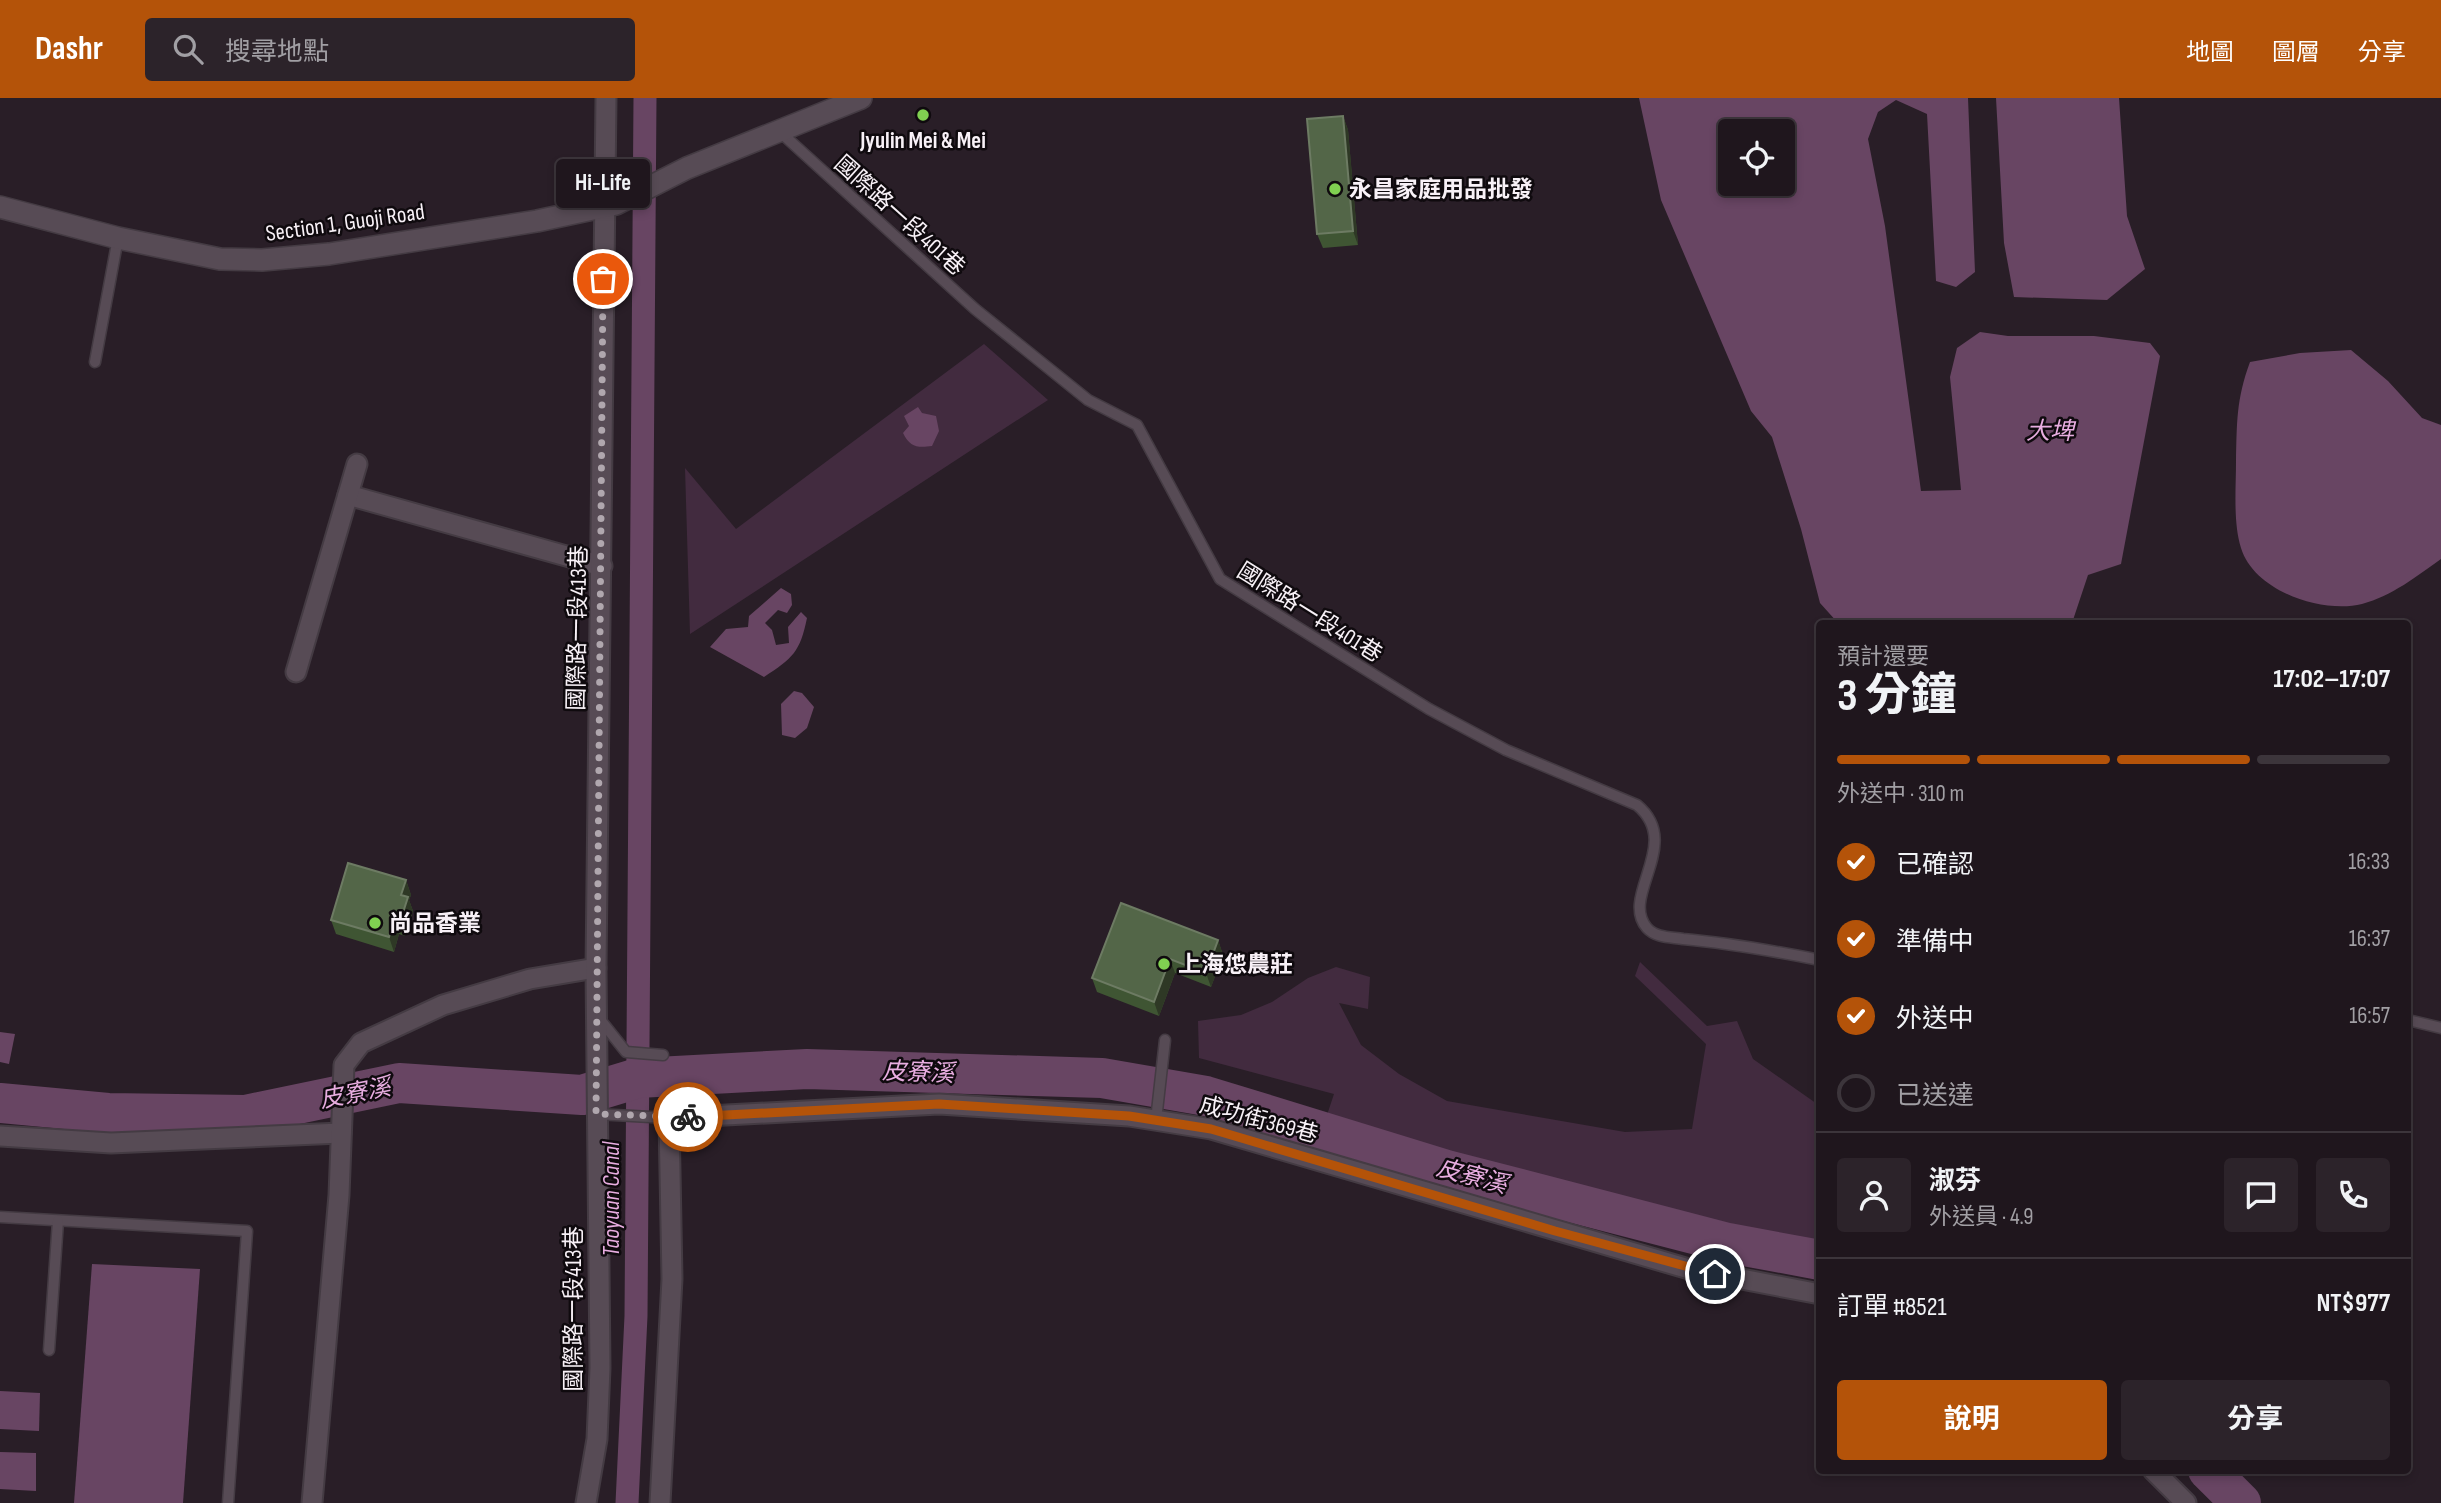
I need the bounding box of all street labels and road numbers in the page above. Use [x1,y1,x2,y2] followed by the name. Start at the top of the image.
[828,150,970,282] street label: 國際路一段401巷
[264,198,426,248] street label: Section 1, Guoji Road
[563,545,593,711] street label: 國際路一段413巷
[1232,557,1387,669] street label: 國際路一段401巷
[1196,1091,1321,1149] street label: 成功街369巷
[560,1226,588,1392] street label: 國際路一段413巷

